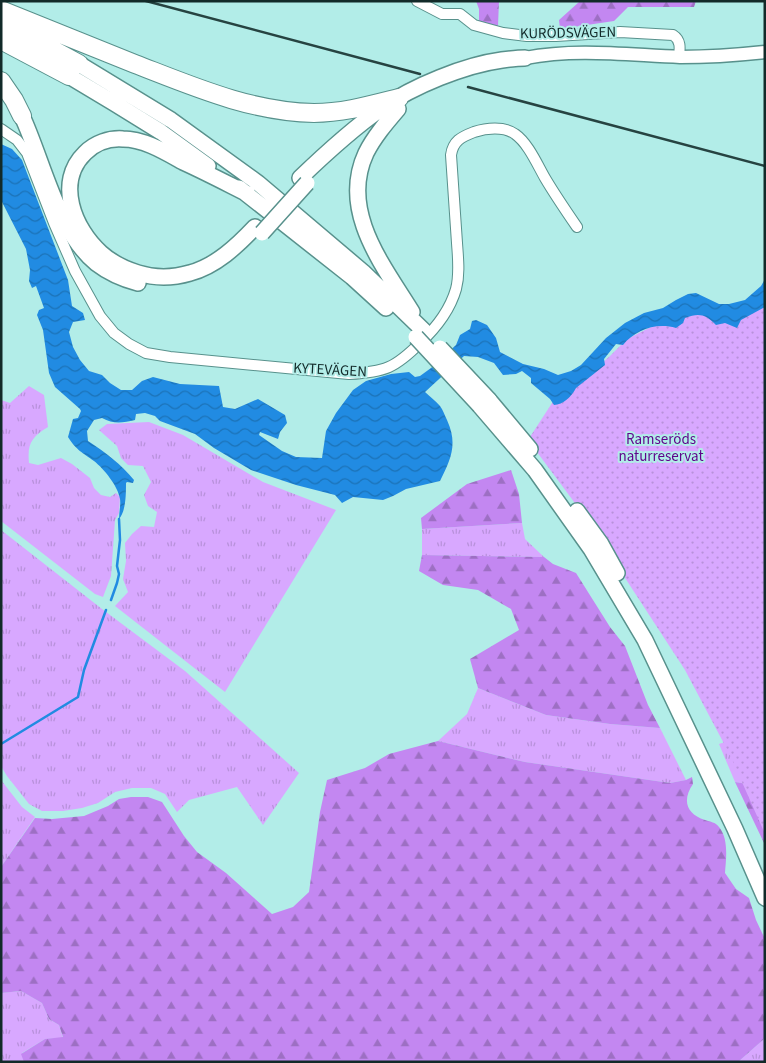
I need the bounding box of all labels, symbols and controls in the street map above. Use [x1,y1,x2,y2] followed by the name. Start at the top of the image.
[520,22,616,44] street label: KURÖDSVÄGEN
[293,358,367,382] street label: KYTEVÄGEN
[619,429,703,467] park label: Ramseröds naturreservat

